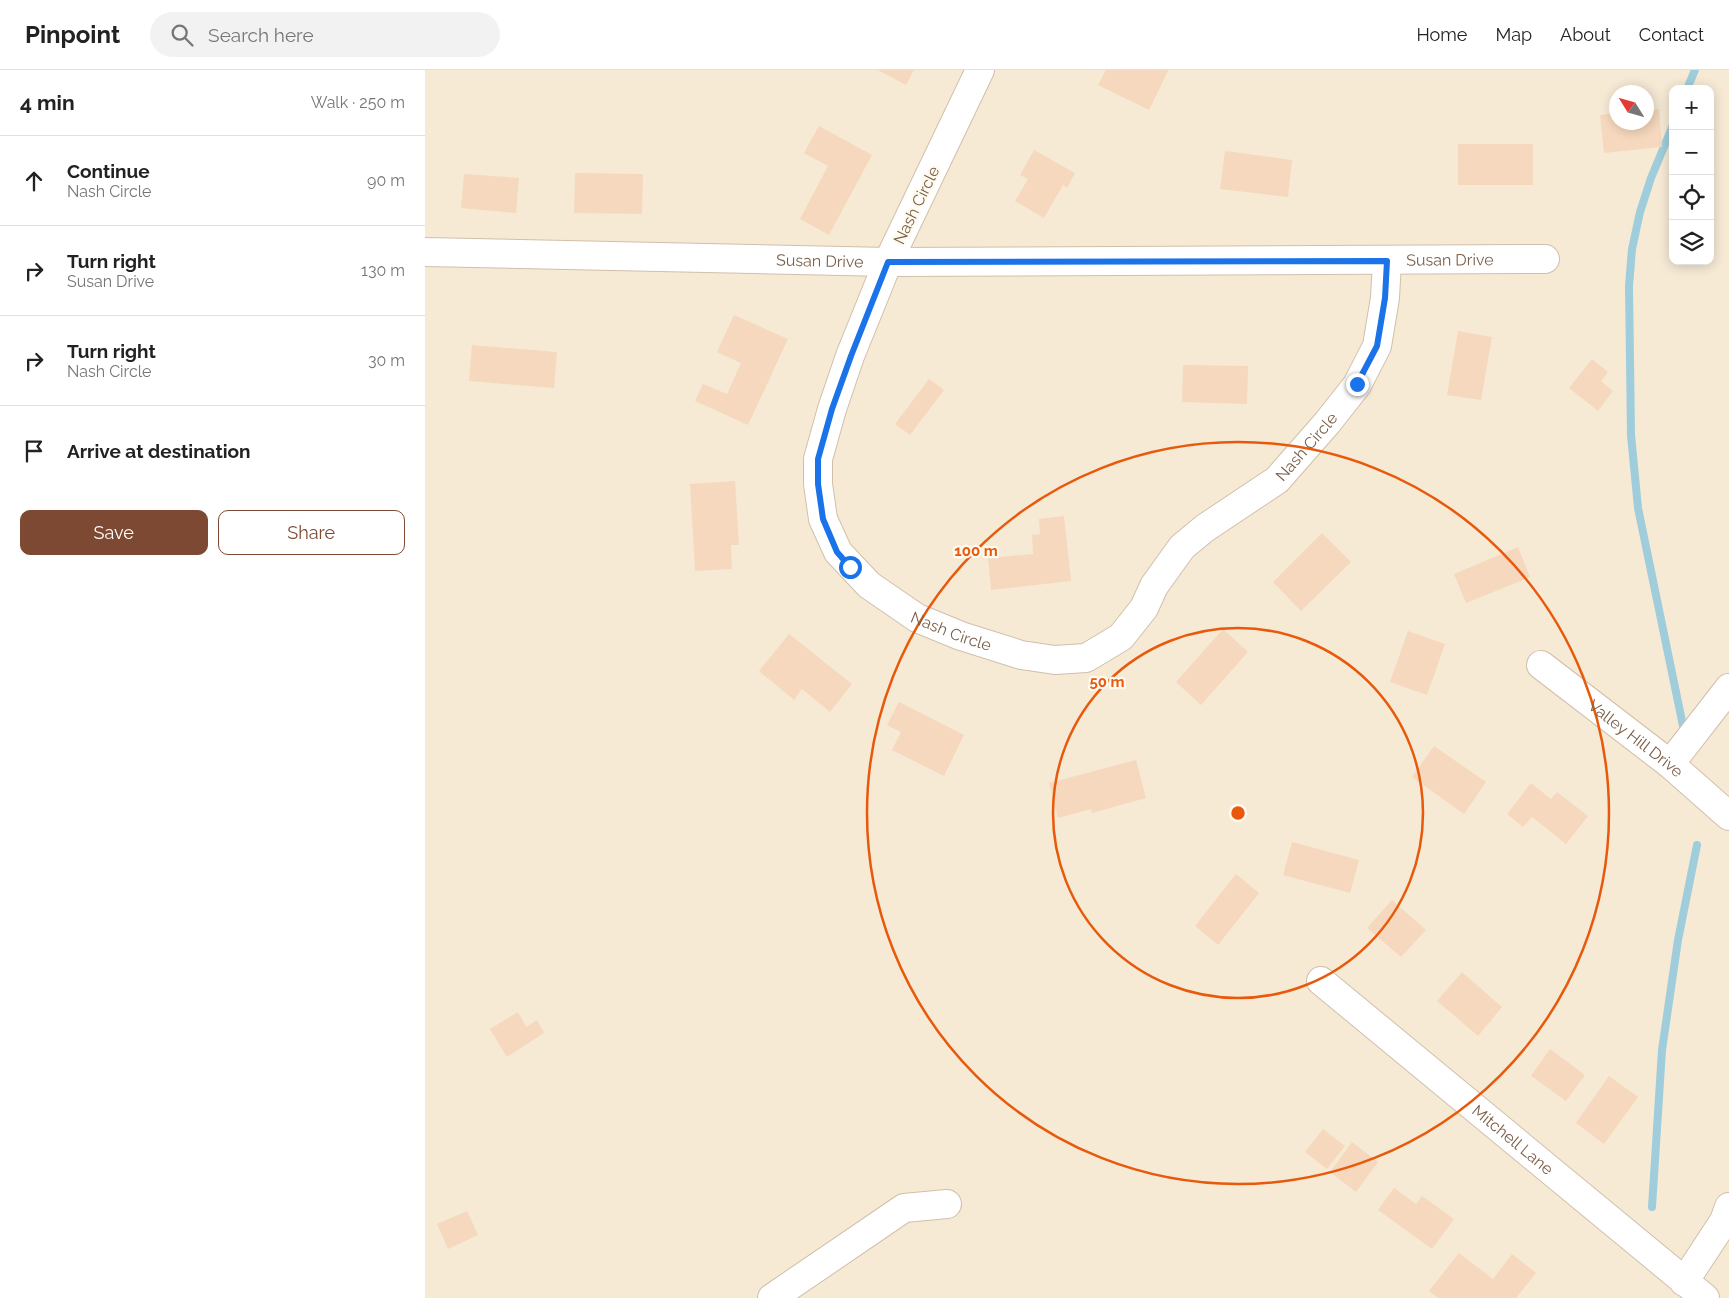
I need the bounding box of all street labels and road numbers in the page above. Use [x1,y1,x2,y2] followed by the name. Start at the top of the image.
[889,163,944,247] street label: Nash Circle
[1406,250,1494,270] street label: Susan Drive
[776,251,864,271] street label: Susan Drive
[1272,409,1342,485] street label: Nash Circle
[908,608,994,655] street label: Nash Circle
[1585,696,1687,781] street label: Valley Hill Drive
[1468,1101,1557,1179] street label: Mitchell Lane

